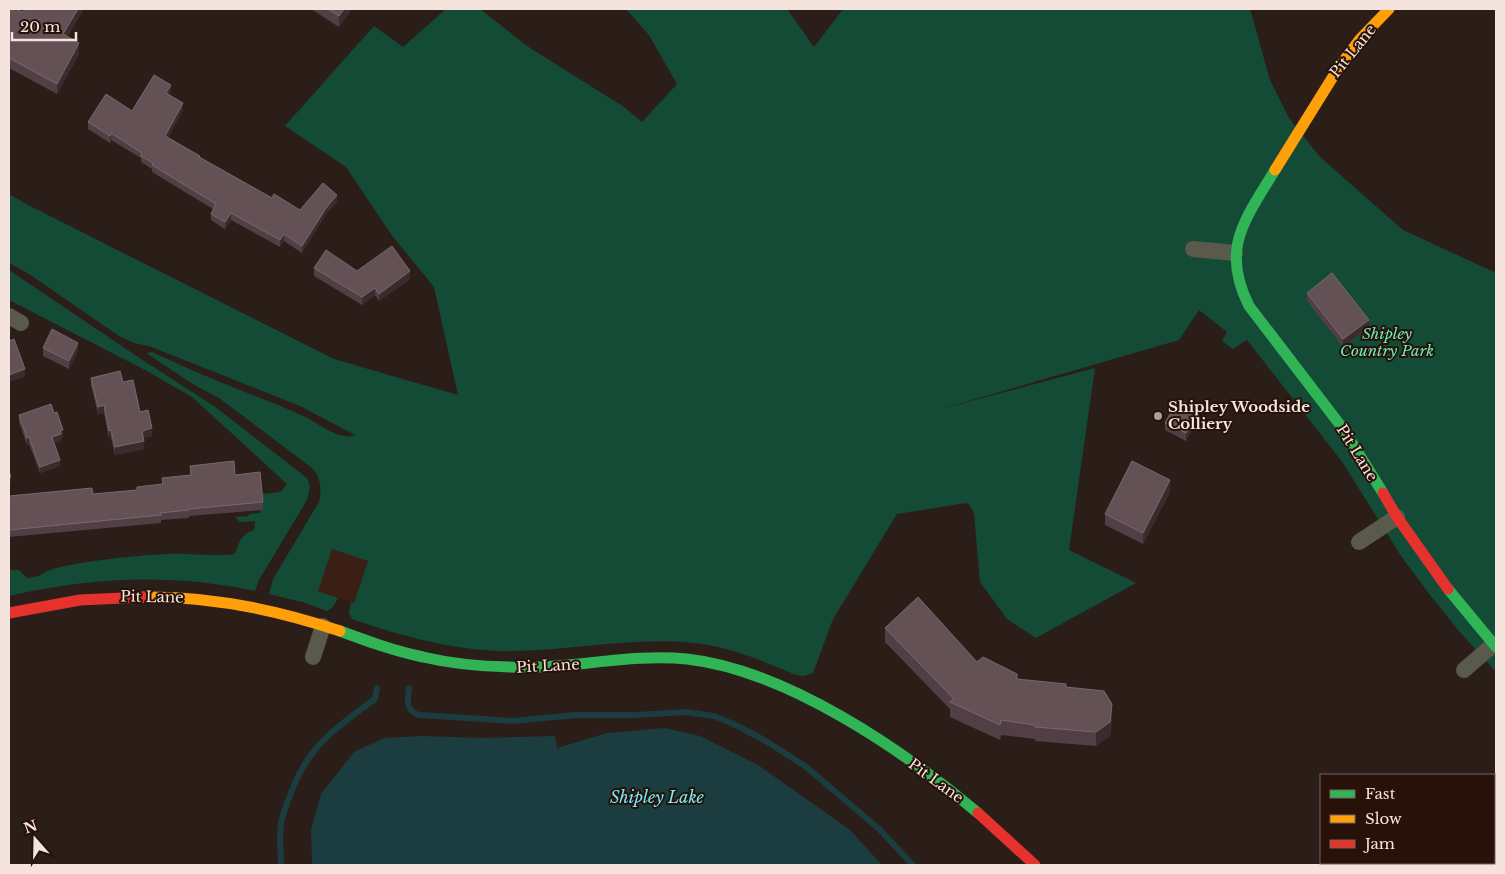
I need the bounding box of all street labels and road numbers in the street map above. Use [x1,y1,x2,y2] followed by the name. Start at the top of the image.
[1325,20,1380,81] street label: Pit Lane
[1333,421,1382,485] street label: Pit Lane
[120,586,184,607] street label: Pit Lane
[516,654,580,677] street label: Pit Lane
[905,754,968,807] street label: Pit Lane

